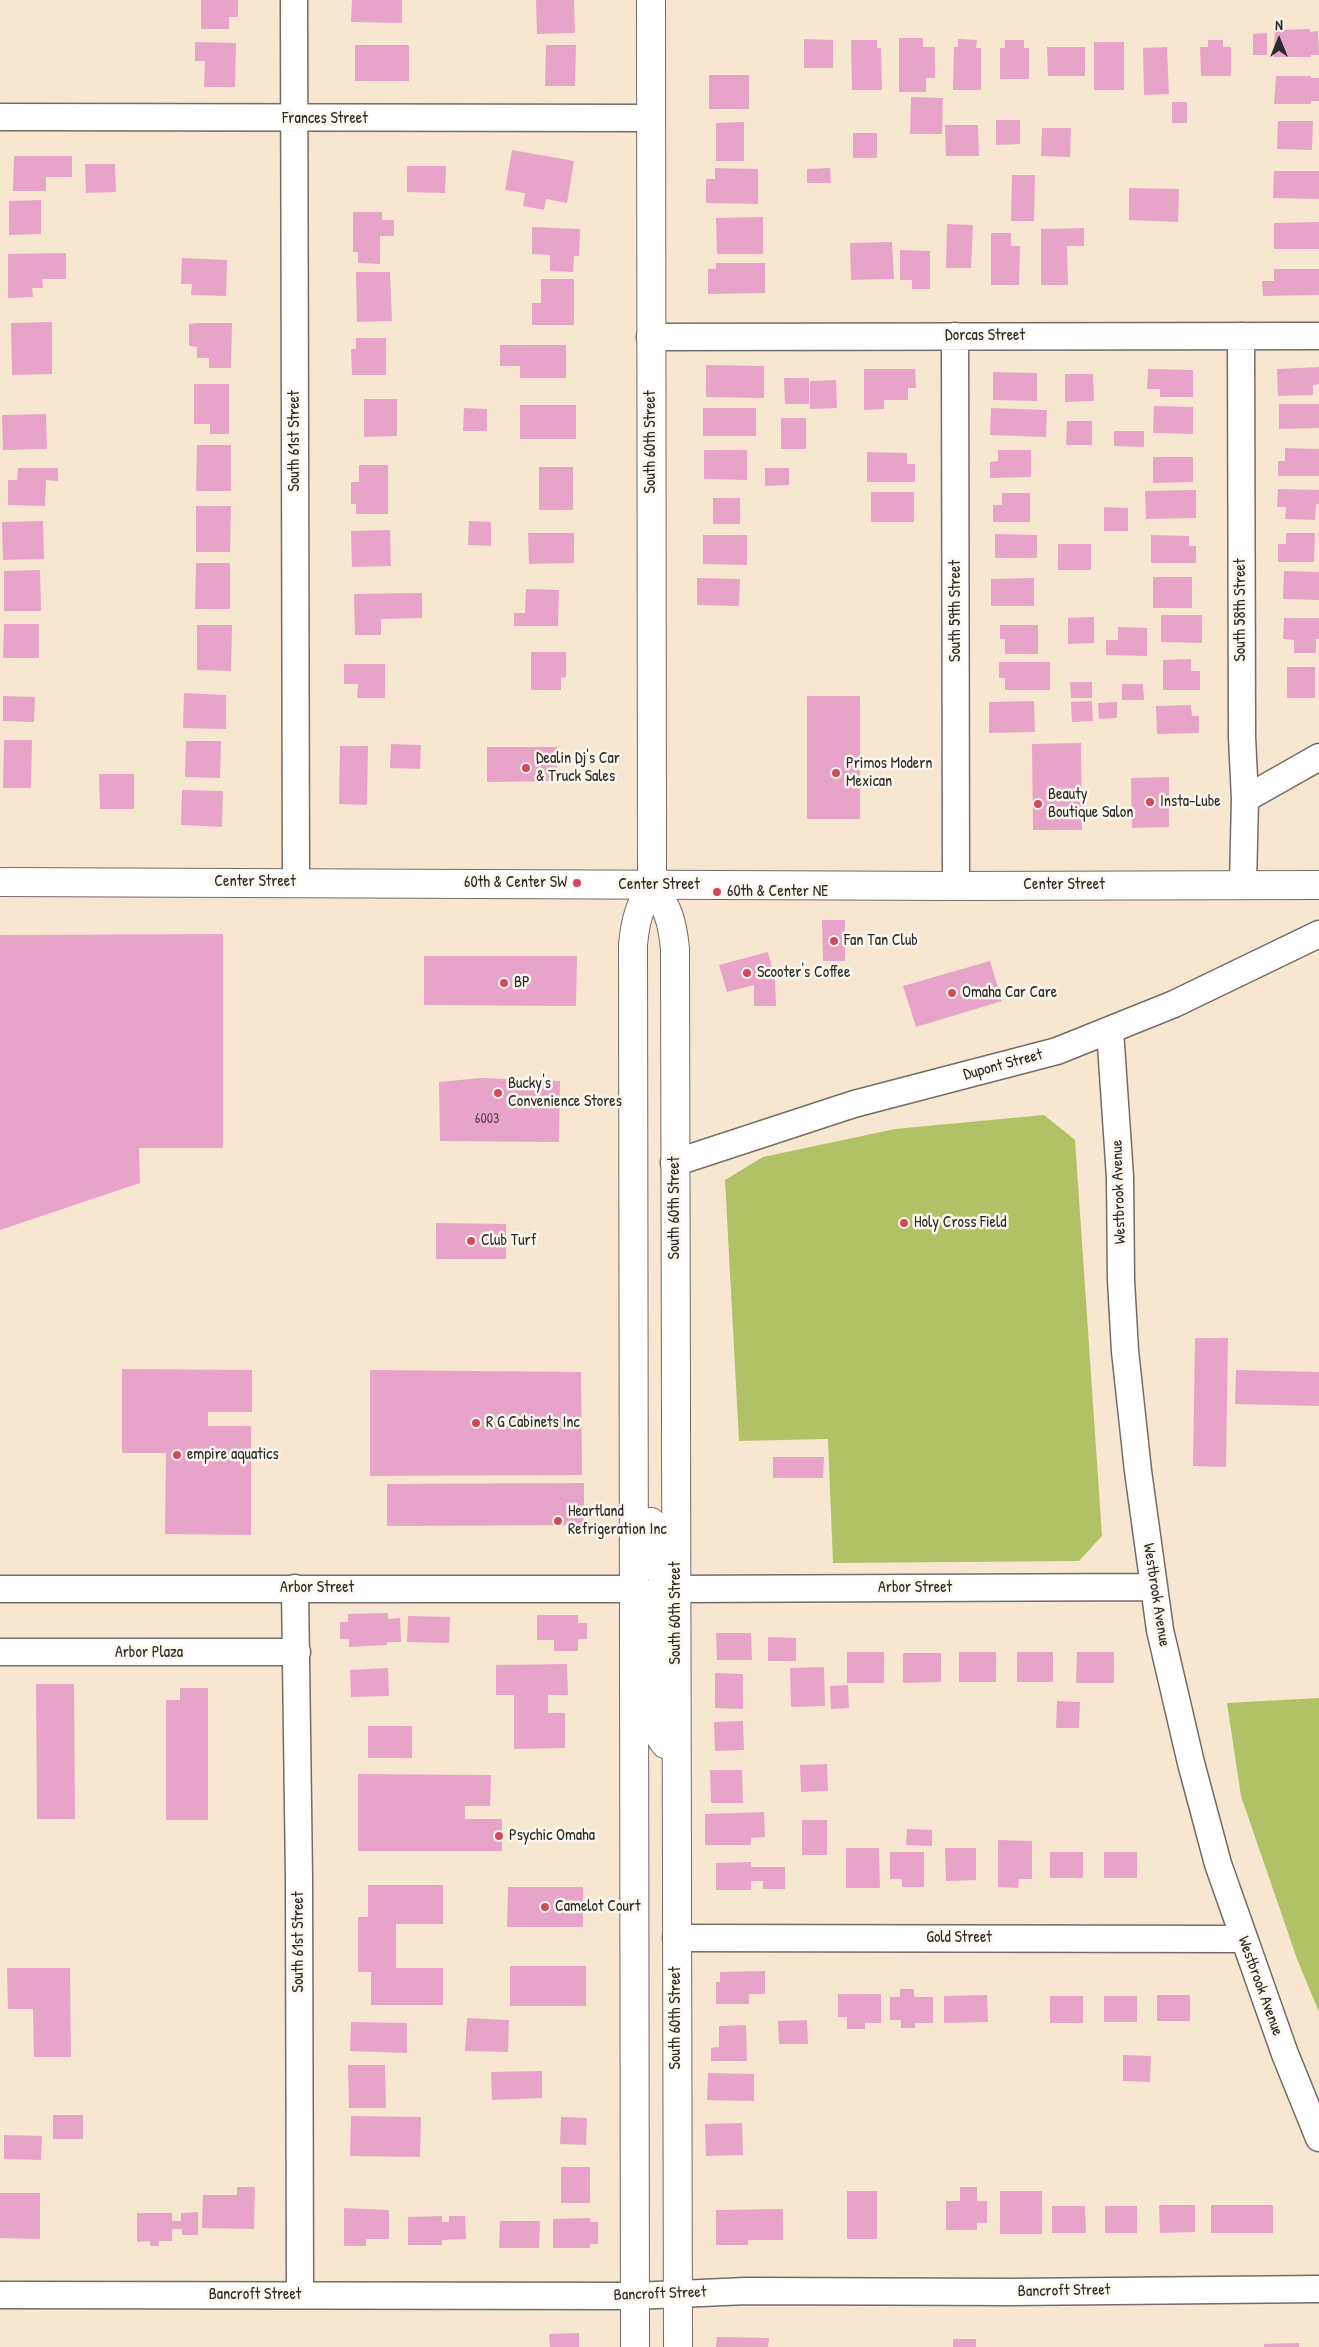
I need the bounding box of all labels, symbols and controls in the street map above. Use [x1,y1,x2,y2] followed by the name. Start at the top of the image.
[1254,15,1304,65] north arrow
[1275,15,1283,34] text: N
[282,109,368,129] street label: Frances Street
[945,326,1025,346] street label: Dorcas Street
[285,391,305,491] street label: South 61st Street
[641,391,661,493] street label: South 60th Street
[1231,559,1251,661] street label: South 58th Street
[946,560,966,662] street label: South 59th Street
[536,749,620,787] place label: Dealin Dj's Car & Truck Sales
[846,754,933,792] place label: Primos Modern Mexican
[520,762,532,774] marker: Dealin Dj's Car & Truck Sales
[830,767,842,779] marker: Primos Modern Mexican
[1048,785,1133,823] place label: Beauty Boutique Salon
[1160,792,1221,812] place label: Insta-Lube
[1144,796,1156,808] marker: Insta-Lube
[1032,798,1044,810] marker: Beauty Boutique Salon
[214,872,296,892] street label: Center Street
[464,873,567,893] place label: 60th & Center SW
[618,875,700,895] street label: Center Street
[1023,875,1105,895] street label: Center Street
[571,877,583,889] marker: 60th & Center SW
[727,882,828,902] place label: 60th & Center NE
[711,886,723,898] marker: 60th & Center NE
[844,931,918,951] place label: Fan Tan Club
[828,935,840,947] marker: Fan Tan Club
[757,963,850,983] place label: Scooter's Coffee
[741,967,753,979] marker: Scooter's Coffee
[514,973,530,993] place label: BP
[498,977,510,989] marker: BP
[962,983,1057,1003] place label: Omaha Car Care
[946,987,958,999] marker: Omaha Car Care
[961,1045,1045,1085] street label: Dupont Street
[508,1074,622,1112] place label: Bucky's Convenience Stores
[492,1087,504,1099] marker: Bucky's Convenience Stores
[475,1111,499,1127] house number: 6003
[1108,1139,1130,1245] street label: Westbrook Avenue
[665,1157,685,1259] street label: South 60th Street
[914,1213,1006,1233] place label: Holy Cross Field
[898,1217,910,1229] marker: Holy Cross Field
[481,1231,536,1251] place label: Club Turf
[465,1235,477,1247] marker: Club Turf
[486,1413,580,1433] place label: R G Cabinets Inc
[470,1417,482,1429] marker: R G Cabinets Inc
[187,1445,279,1465] place label: empire aquatics
[171,1449,183,1461] marker: empire aquatics
[568,1502,667,1540] place label: Heartland Refrigeration Inc
[552,1515,564,1527] marker: Heartland Refrigeration Inc
[1138,1542,1174,1648] street label: Westbrook Avenue
[666,1562,686,1664] street label: South 60th Street
[280,1578,354,1598] street label: Arbor Street
[878,1578,952,1598] street label: Arbor Street
[115,1643,183,1663] street label: Arbor Plaza
[509,1826,595,1846] place label: Psychic Omaha
[493,1830,505,1842] marker: Psychic Omaha
[289,1892,309,1992] street label: South 61st Street
[555,1897,640,1917] place label: Camelot Court
[539,1901,551,1913] marker: Camelot Court
[926,1928,992,1948] street label: Gold Street
[1233,1934,1287,2038] street label: Westbrook Avenue
[666,1967,686,2069] street label: South 60th Street
[1018,2281,1110,2301] street label: Bancroft Street
[613,2283,707,2305] street label: Bancroft Street
[209,2285,301,2305] street label: Bancroft Street

